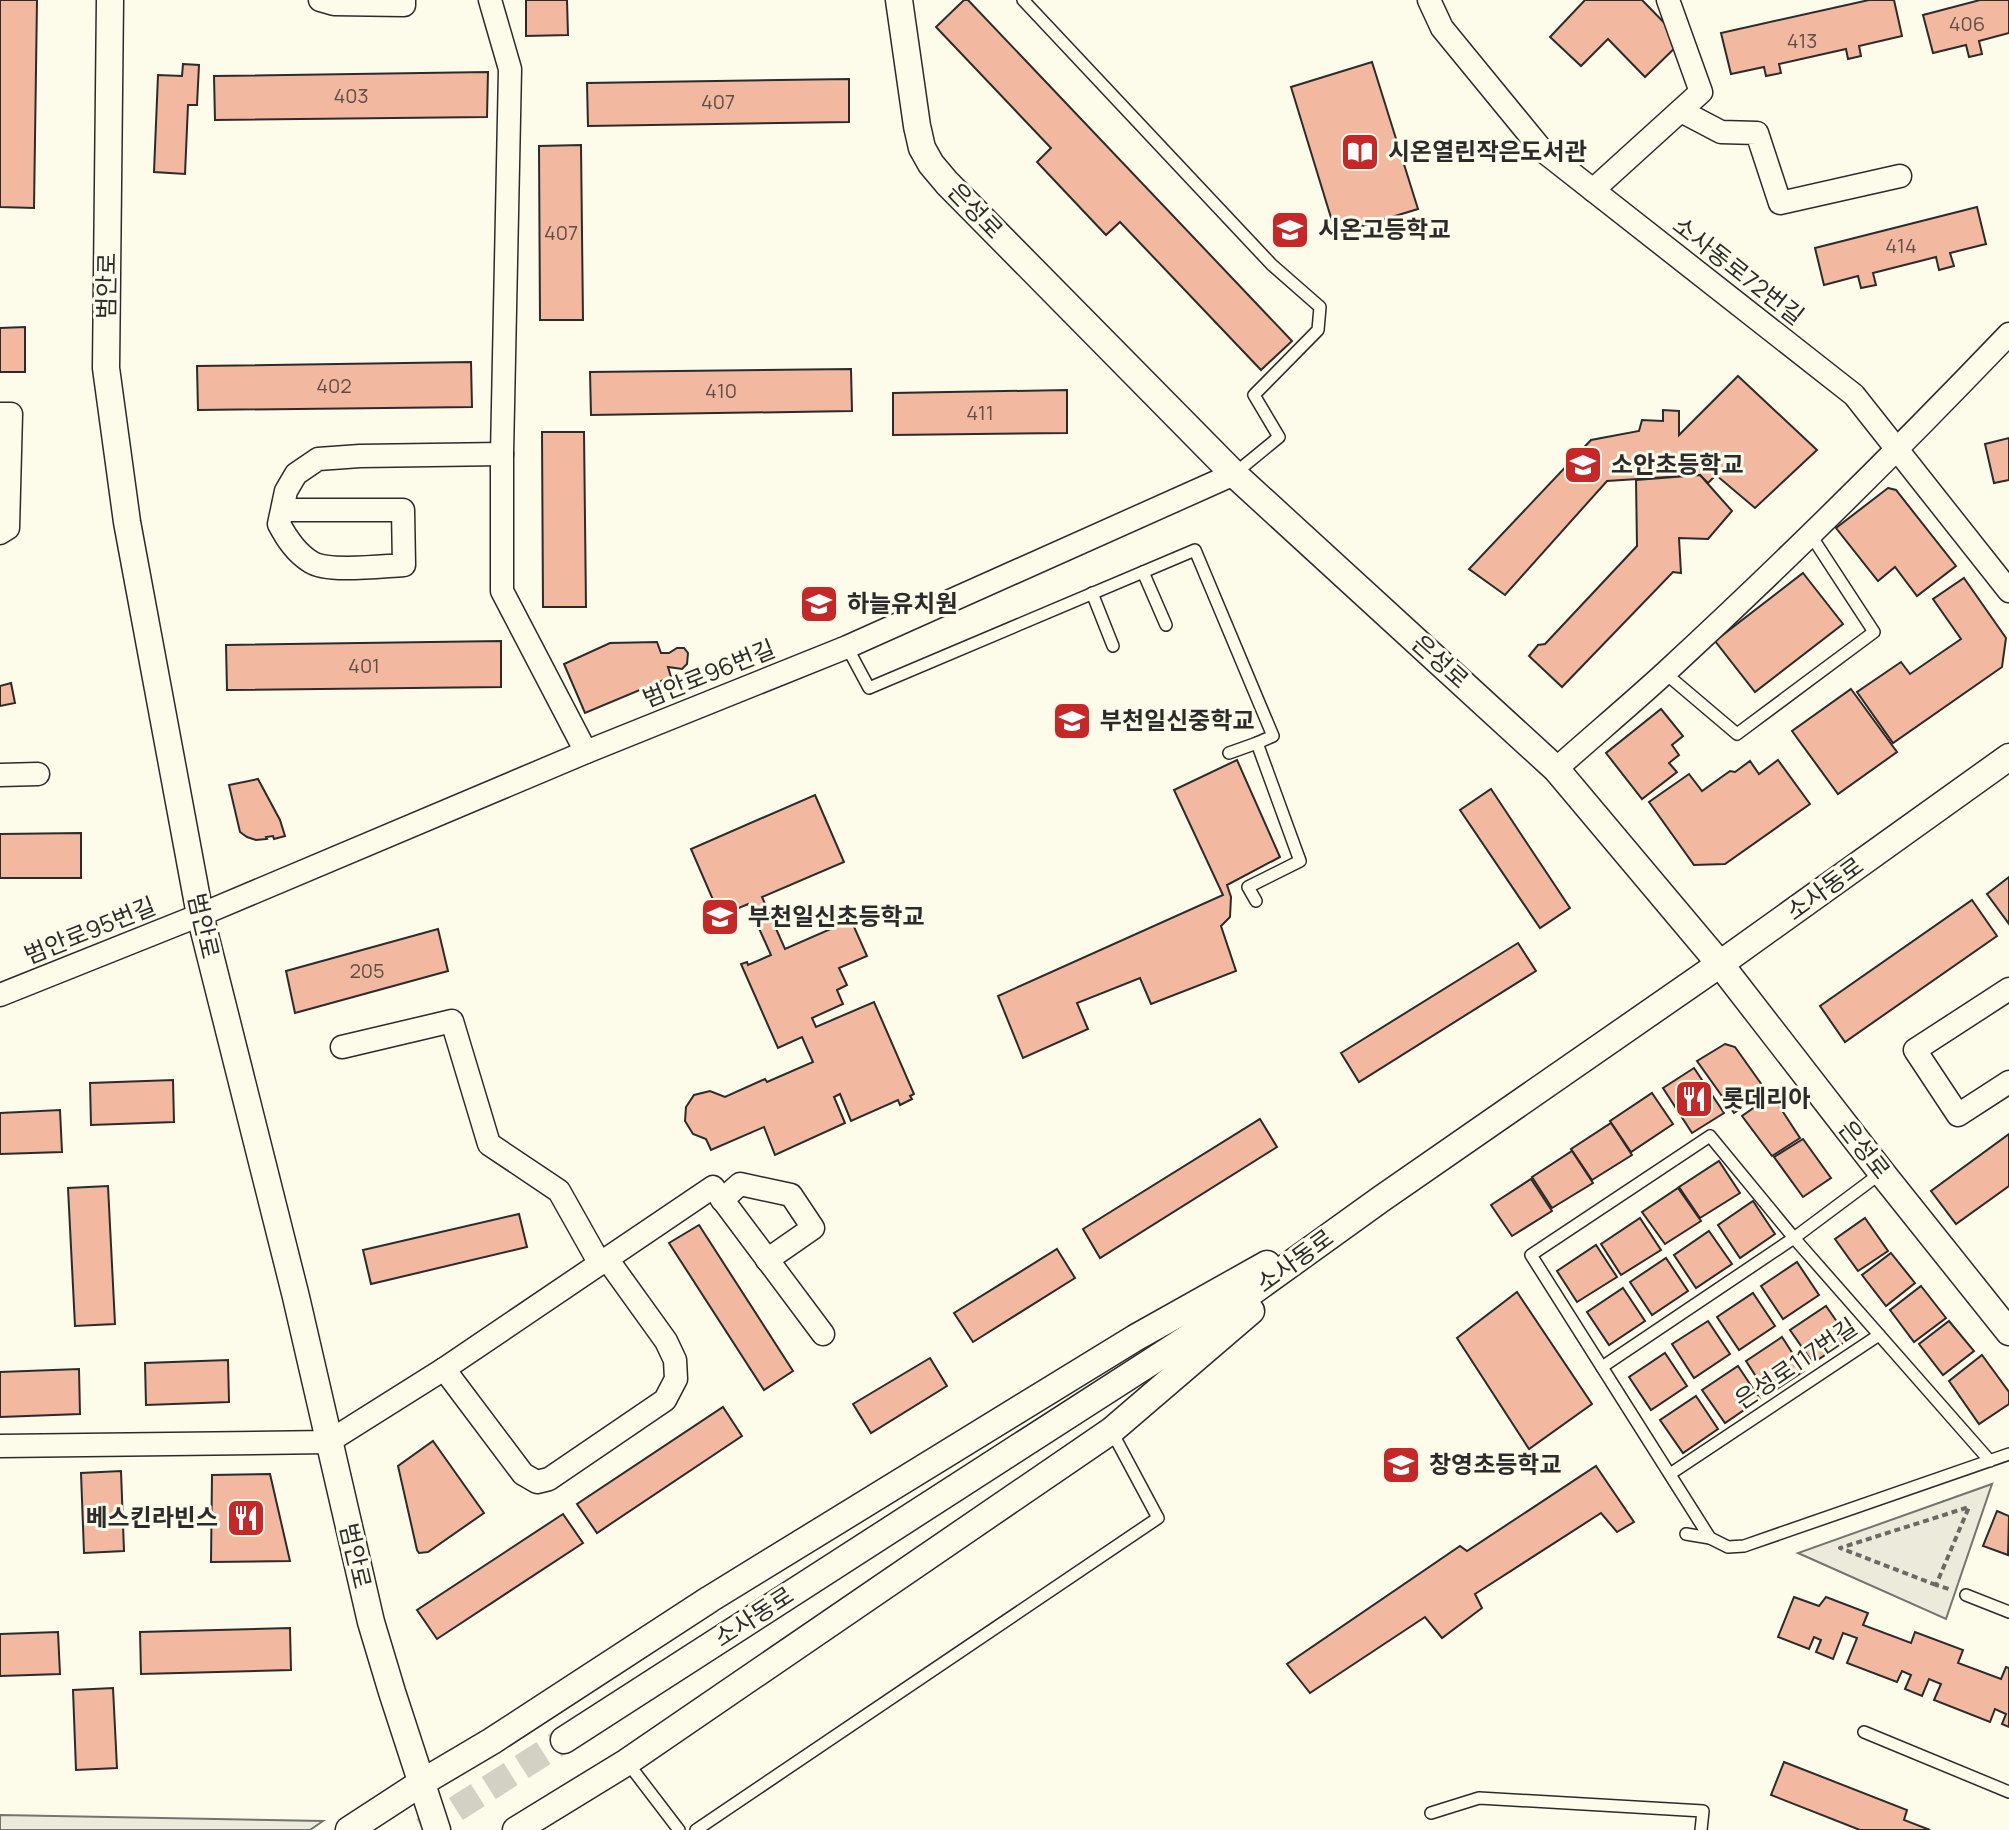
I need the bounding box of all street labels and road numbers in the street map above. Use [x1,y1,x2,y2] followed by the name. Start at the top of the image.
[941,175,1011,245] street label: 은성로
[1666,208,1811,332] street label: 소사동로72번길
[88,253,123,319] street label: 범안로
[1405,626,1477,695] street label: 은성로
[637,631,780,714] street label: 범안로96번길
[1779,848,1870,927] street label: 소사동로
[19,888,160,971] street label: 범안로95번길
[181,890,228,962] street label: 범안로
[1832,1113,1899,1185] street label: 은성로
[1249,1220,1340,1299] street label: 소사동로
[1727,1310,1863,1416] street label: 은성로117번길
[333,1520,380,1592] street label: 범안로
[707,1578,799,1654] street label: 소사동로

